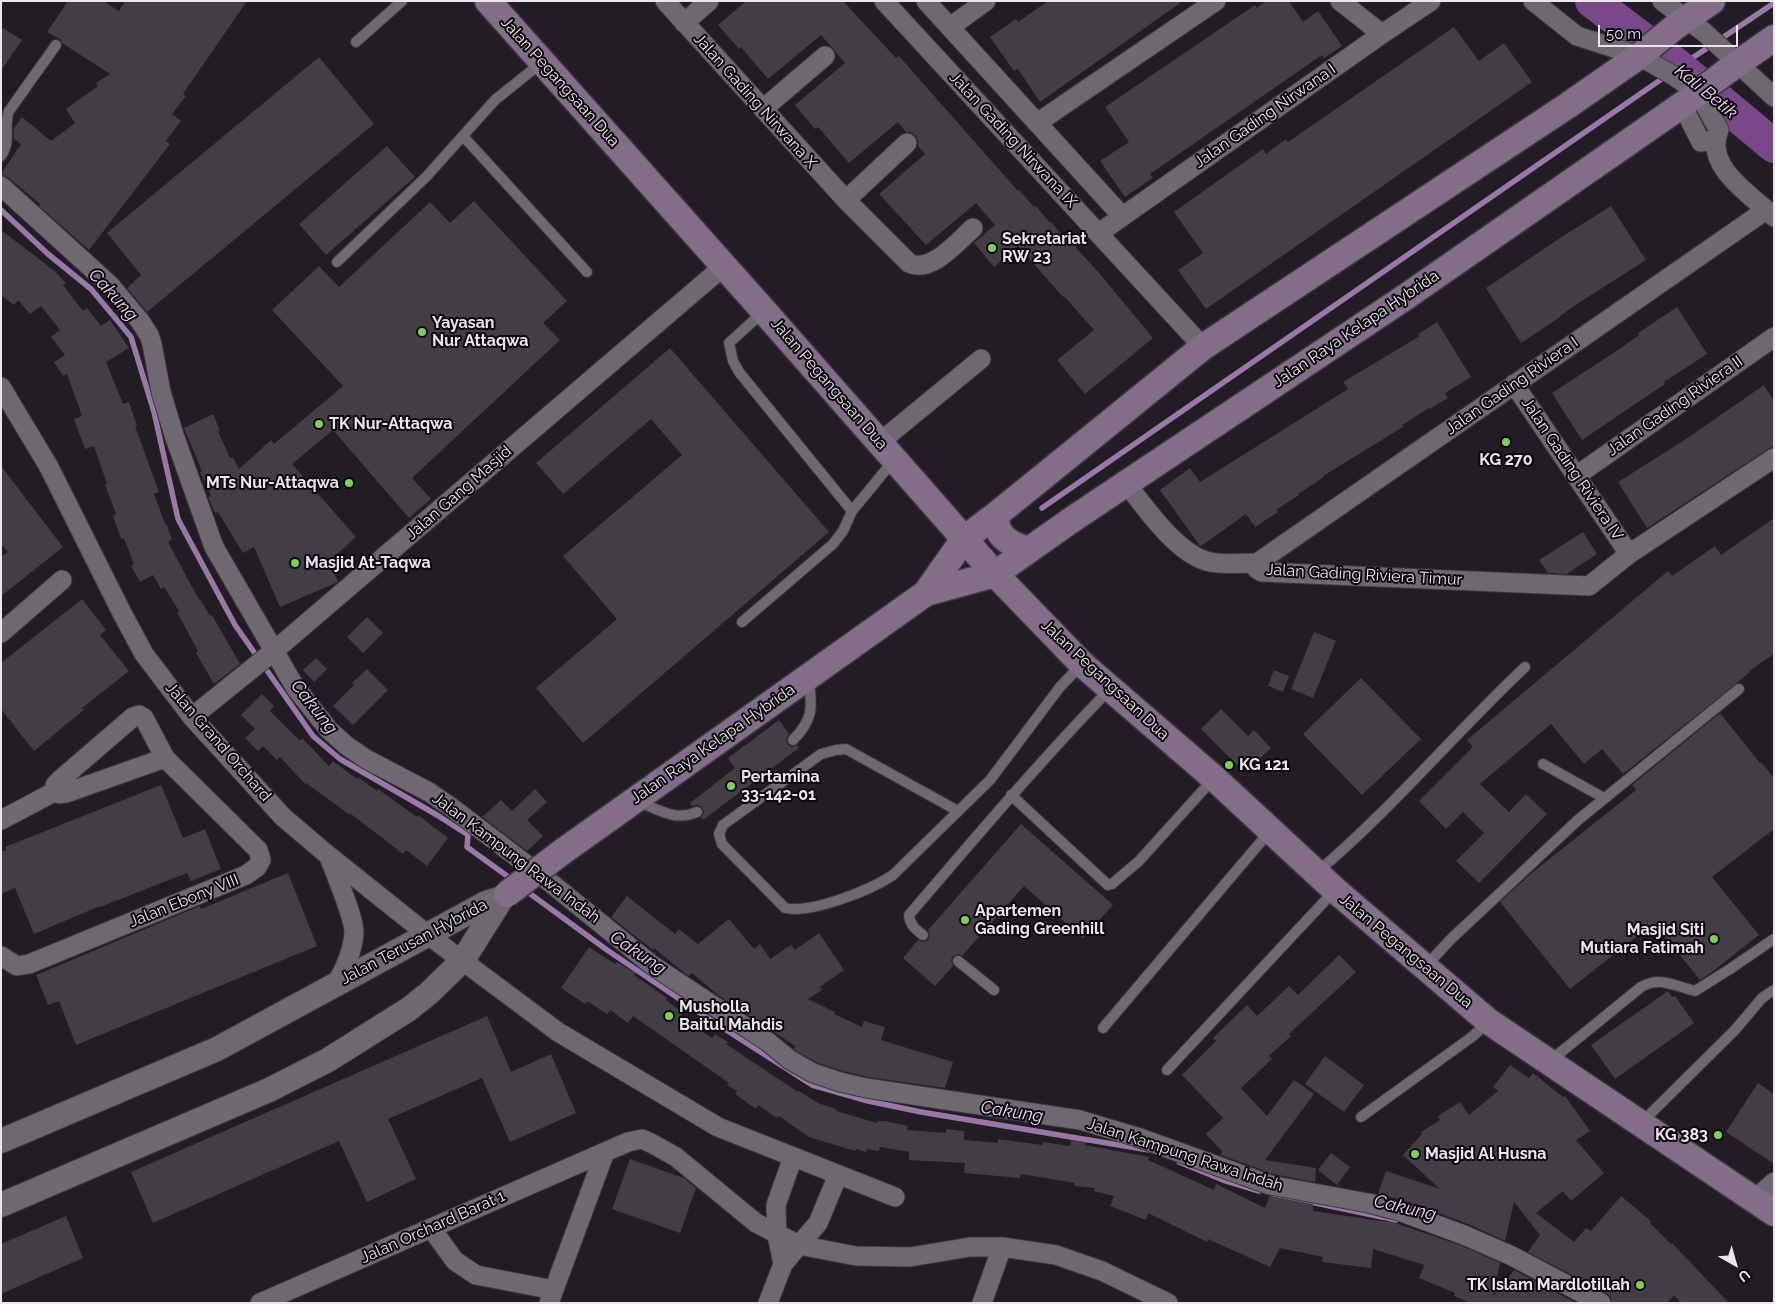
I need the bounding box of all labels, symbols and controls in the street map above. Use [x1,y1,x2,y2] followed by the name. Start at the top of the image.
[497,13,623,151] street label: Jalan Pegangsaan Dua
[1600,15,1740,47] scale bar
[1606,25,1641,43] text: 50 m
[689,30,821,172] street label: Jalan Gading Nirwana X
[1190,60,1340,172] street label: Jalan Gading Nirwana I
[1670,60,1742,124] water label: Kali Betik
[945,68,1081,212] street label: Jalan Gading Nirwana IX
[1002,229,1087,267] place label: Sekretariat RW 23
[986,242,998,254] marker: Sekretariat RW 23
[84,264,142,326] water label: Cakung
[1269,266,1443,392] street label: Jalan Raya Kelapa Hybrida
[432,313,528,351] place label: Yayasan Nur Attaqwa
[767,314,891,454] street label: Jalan Pegangsaan Dua
[416,326,428,338] marker: Yayasan Nur Attaqwa
[1442,333,1582,439] street label: Jalan Gading Riviera I
[1603,352,1747,460] street label: Jalan Gading Riviera II
[1517,394,1627,544] street label: Jalan Gading Riviera IV
[329,414,452,434] place label: TK Nur-Attaqwa
[313,418,325,430] marker: TK Nur-Attaqwa
[1500,436,1512,448] marker: KG 270
[402,442,516,544] street label: Jalan Gang Masjid
[1479,450,1533,470] place label: KG 270
[206,473,339,493] place label: MTs Nur-Attaqwa
[343,477,355,489] marker: MTs Nur-Attaqwa
[305,553,431,573] place label: Masjid At-Taqwa
[289,557,301,569] marker: Masjid At-Taqwa
[1265,560,1463,590] street label: Jalan Gading Riviera Timur
[1037,616,1173,744] street label: Jalan Pegangsaan Dua
[286,675,342,739] water label: Cakung
[161,679,275,805] street label: Jalan Grand Orchard
[627,680,799,808] street label: Jalan Raya Kelapa Hybrida
[1239,755,1289,775] place label: KG 121
[1223,759,1235,771] marker: KG 121
[741,767,820,805] place label: Pertamina 33-142-01
[725,780,737,792] marker: Pertamina 33-142-01
[428,789,604,927] street label: Jalan Kampung Rawa Indah
[126,870,242,932] street label: Jalan Ebony VIII
[1335,890,1477,1012] street label: Jalan Pegangsaan Dua
[337,895,491,989] street label: Jalan Terusan Hybrida
[975,901,1104,939] place label: Apartemen Gading Greenhill
[959,914,971,926] marker: Apartemen Gading Greenhill
[1580,920,1704,958] place label: Masjid Siti Mutiara Fatimah
[606,926,670,980] water label: Cakung
[1708,933,1720,945] marker: Masjid Siti Mutiara Fatimah
[679,997,783,1035] place label: Musholla Baitul Mahdis
[663,1010,675,1022] marker: Musholla Baitul Mahdis
[979,1096,1045,1128] water label: Cakung
[1085,1114,1285,1196] street label: Jalan Kampung Rawa Indah
[1655,1125,1708,1145] place label: KG 383
[1712,1129,1724,1141] marker: KG 383
[1425,1144,1546,1164] place label: Masjid Al Husna
[1409,1148,1421,1160] marker: Masjid Al Husna
[358,1186,508,1268] street label: Jalan Orchard Barat 1
[1372,1190,1438,1226] water label: Cakung
[1710,1239,1760,1289] north arrow
[1735,1266,1753,1285] text: U
[1467,1275,1630,1295] place label: TK Islam Mardlotillah
[1634,1279,1646,1291] marker: TK Islam Mardlotillah

